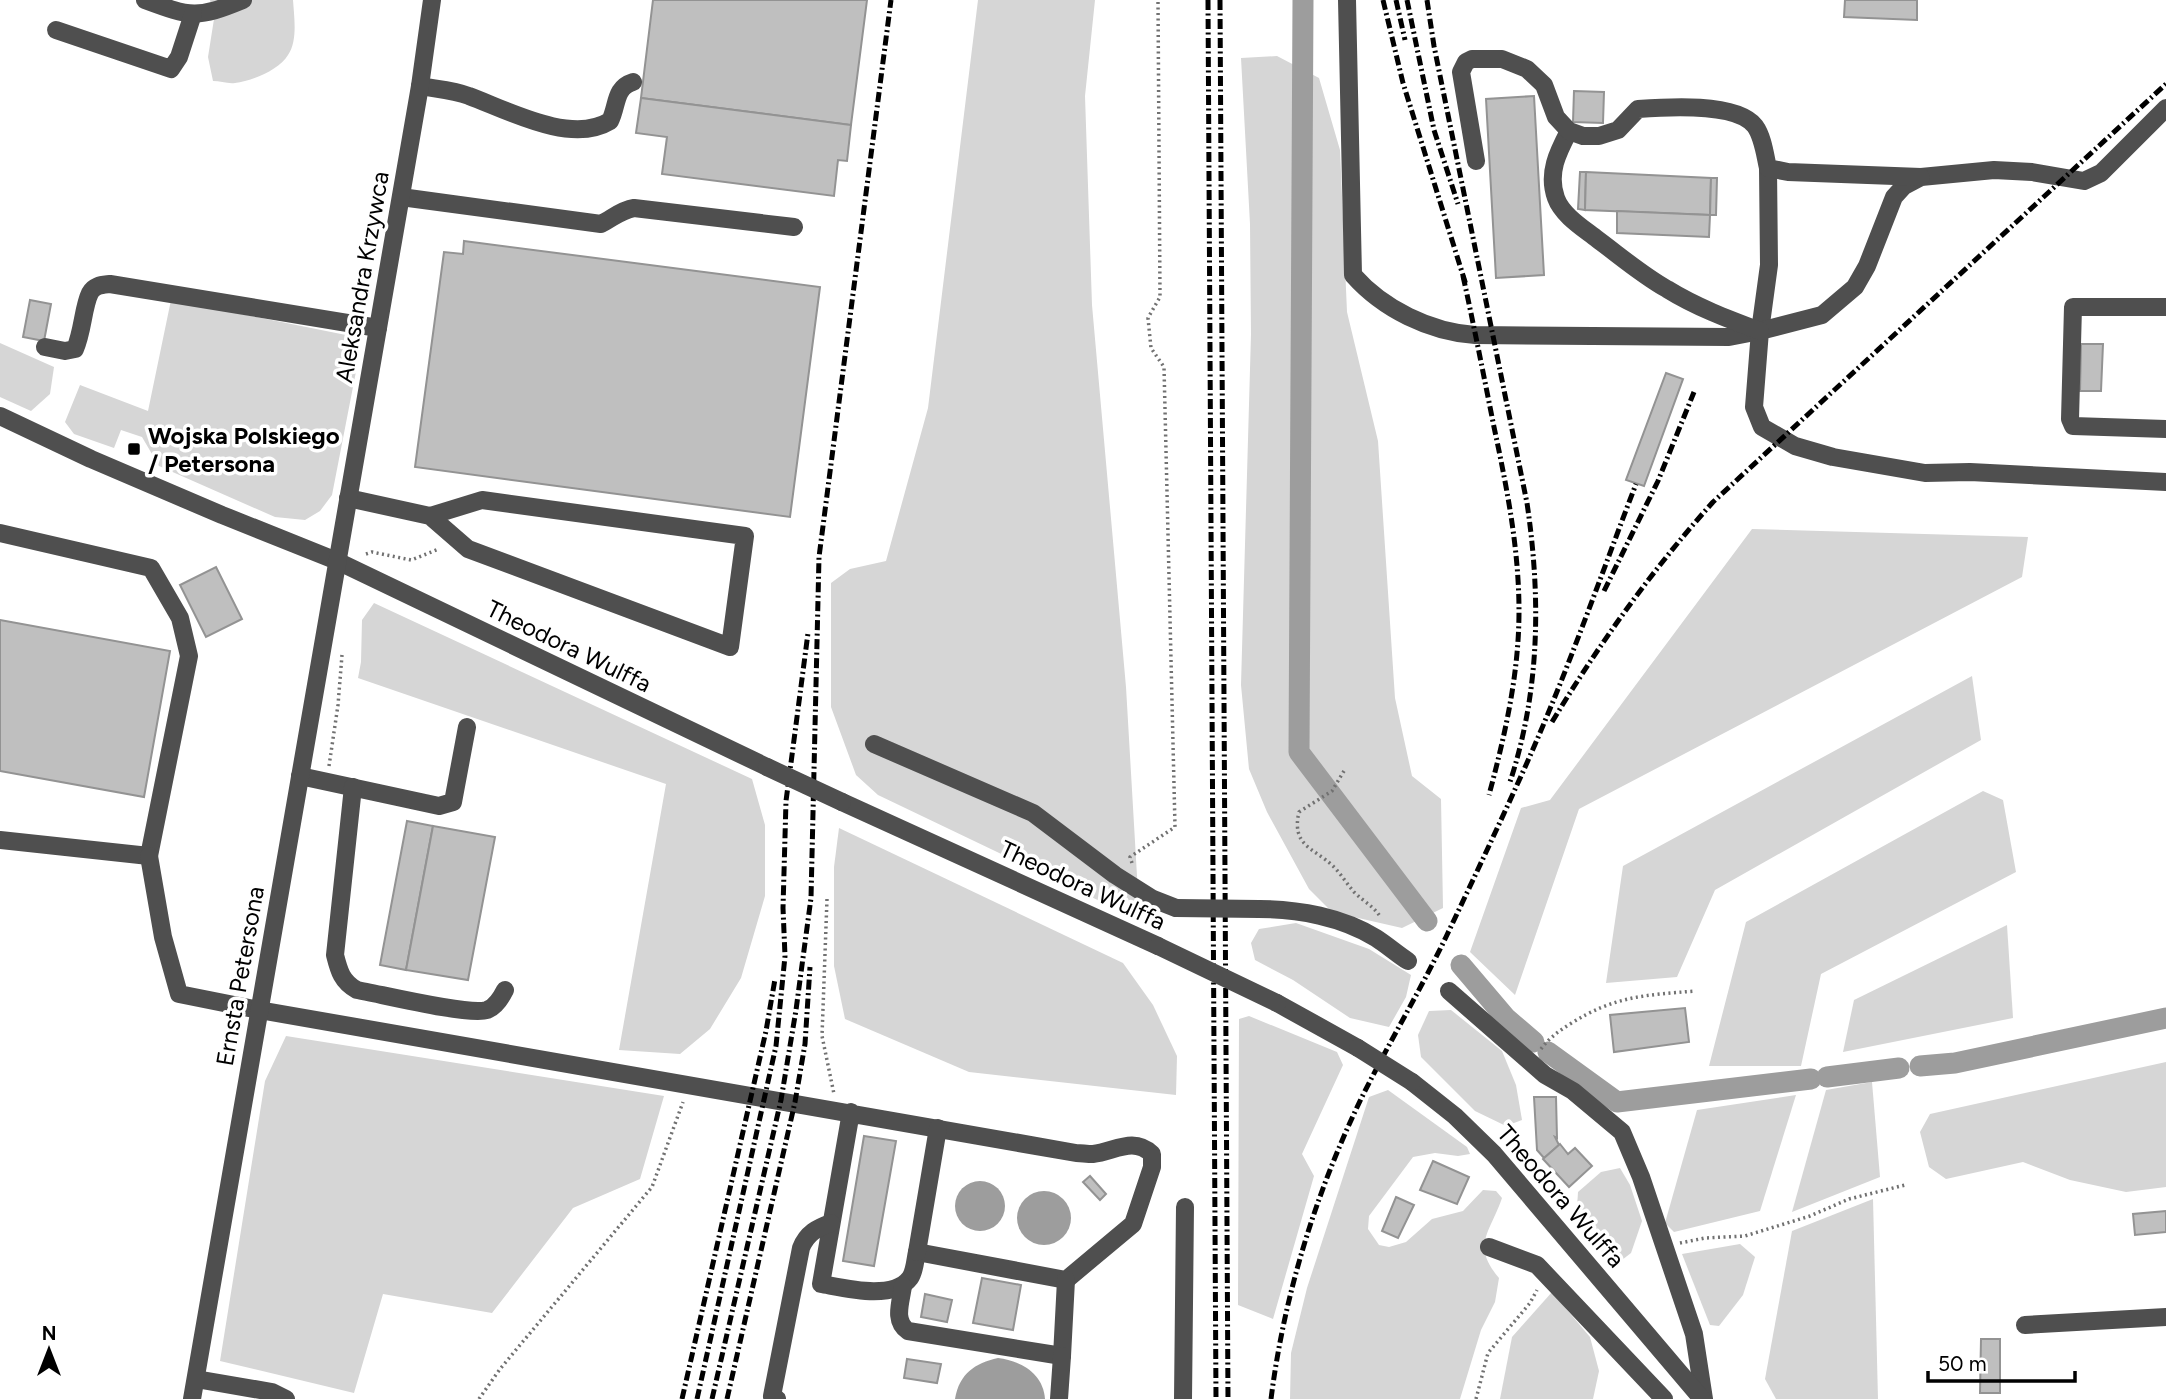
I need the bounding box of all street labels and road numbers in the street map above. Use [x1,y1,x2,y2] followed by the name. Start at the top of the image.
[329,169,395,385] street label: Aleksandra Krzywca
[482,594,656,698] street label: Theodora Wulffa
[996,834,1170,936] street label: Theodora Wulffa
[210,884,270,1068] street label: Ernsta Petersona
[1491,1119,1631,1273] street label: Theodora Wulffa

